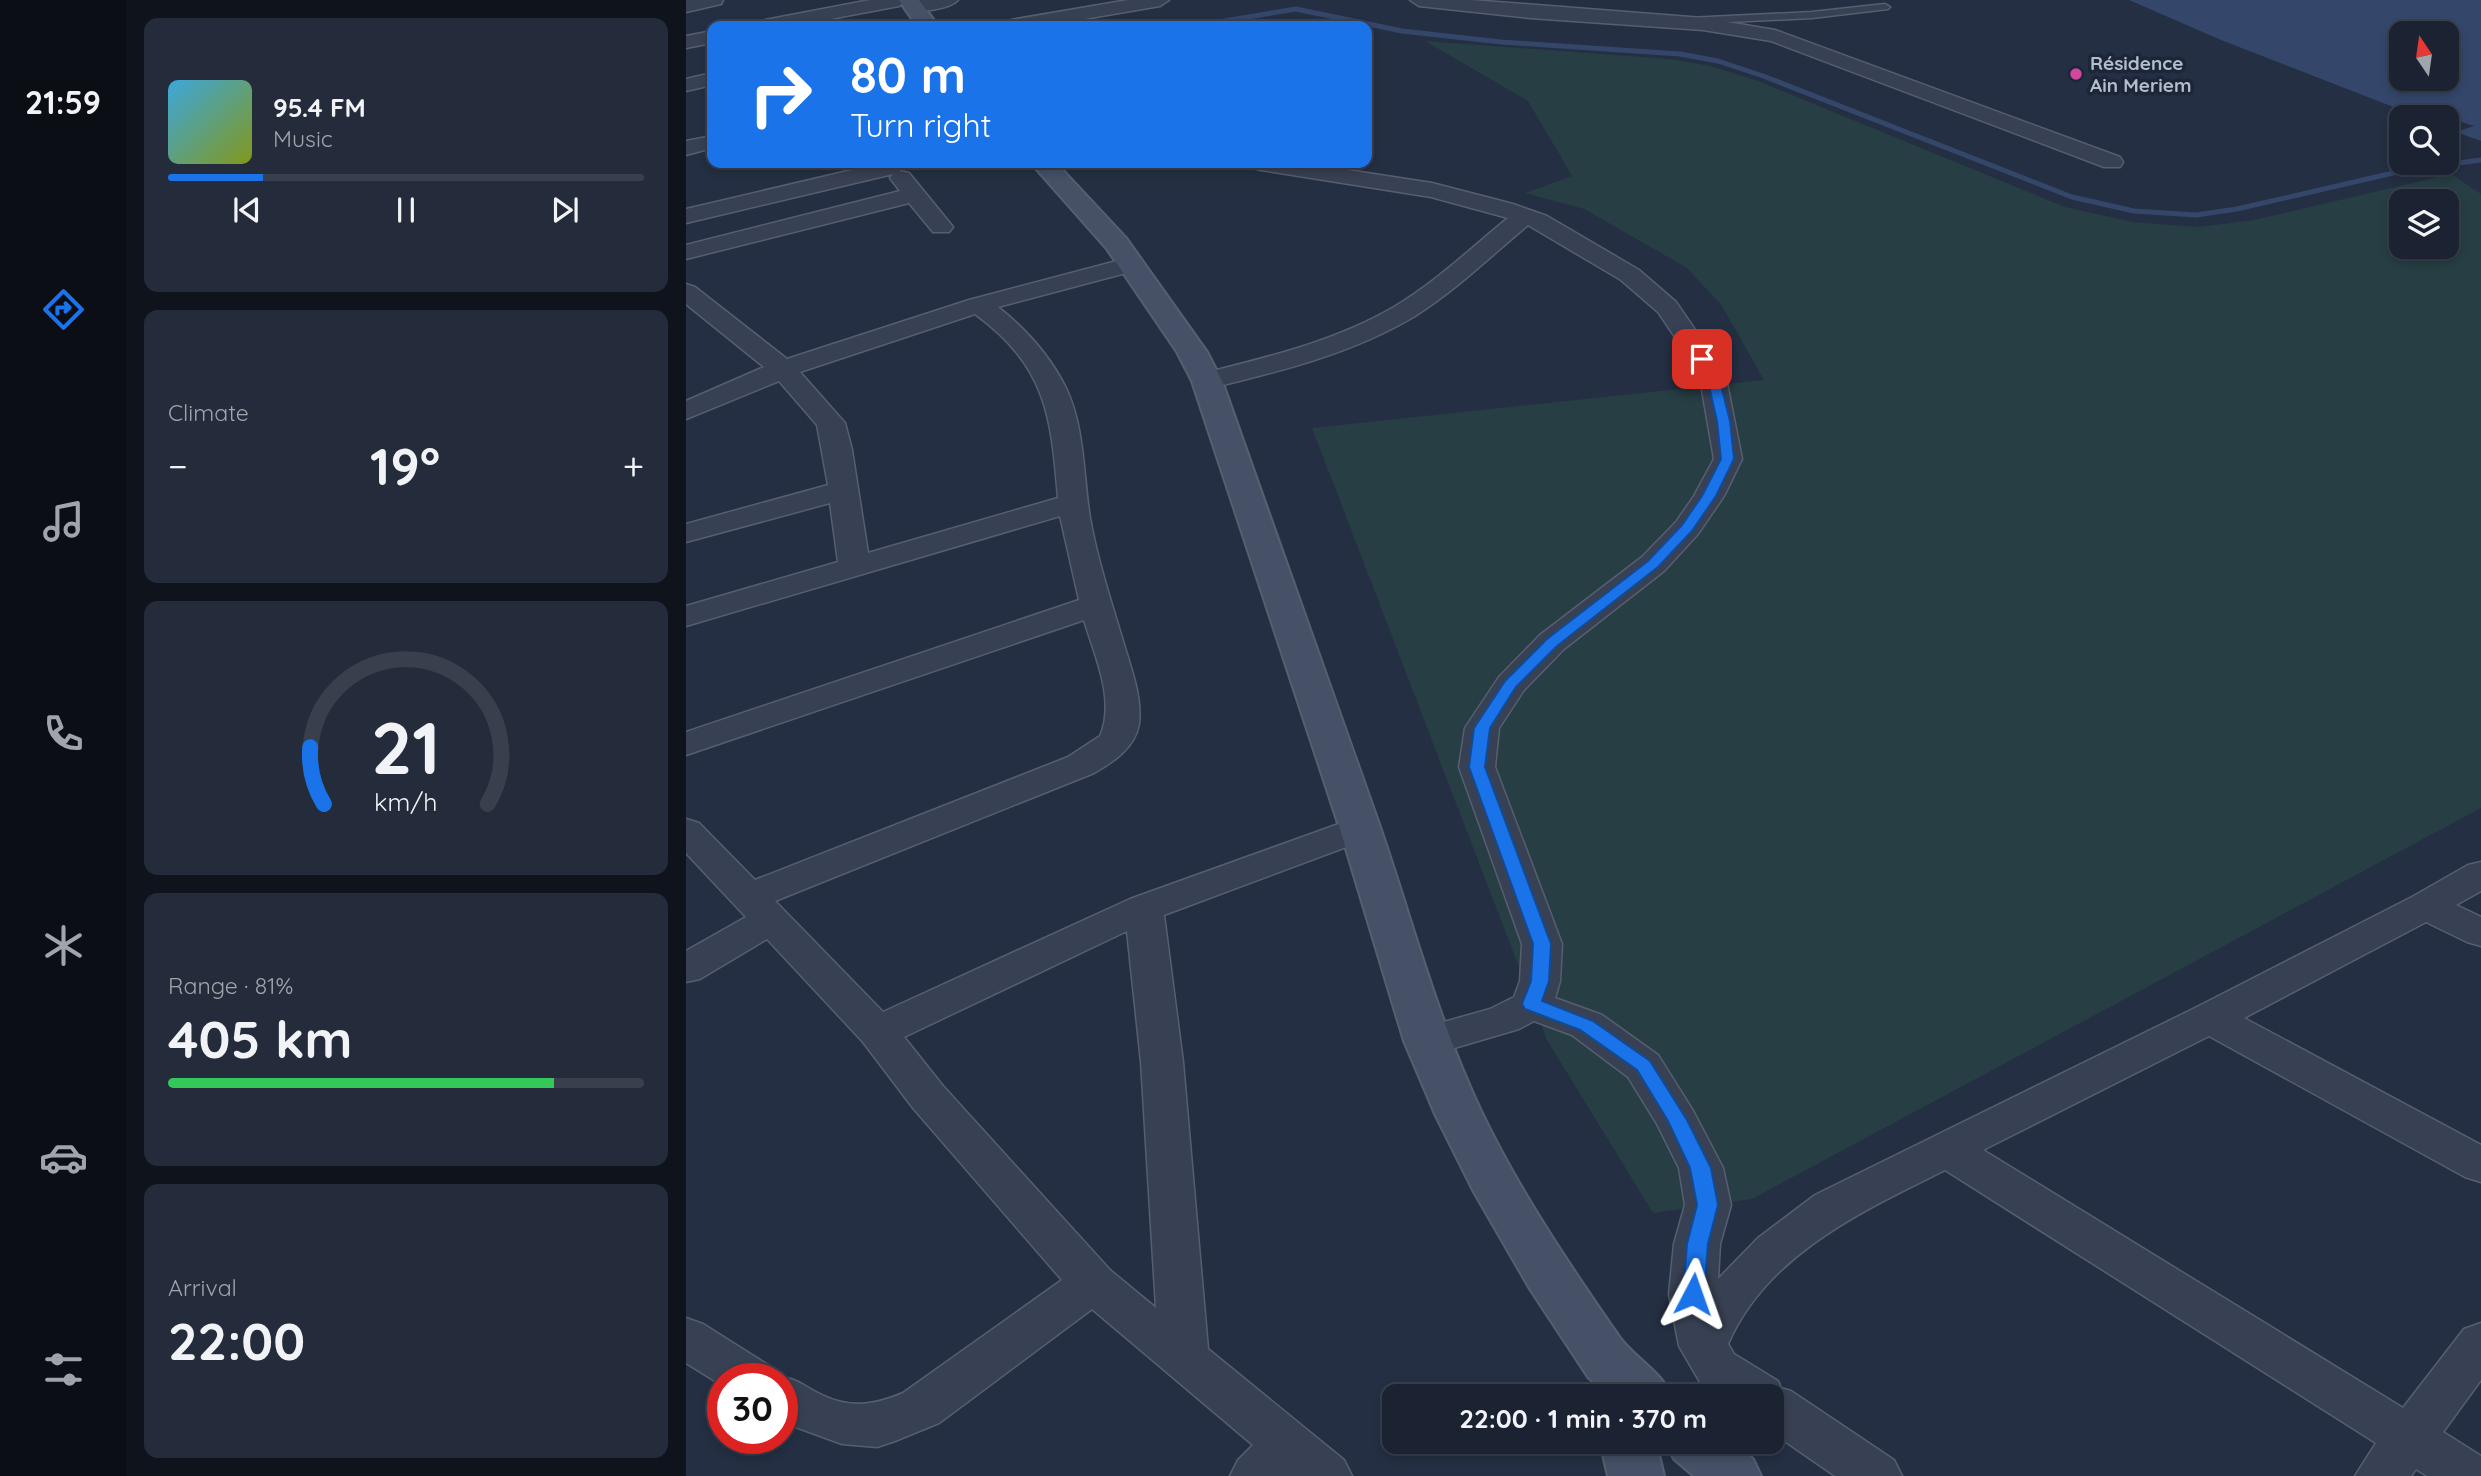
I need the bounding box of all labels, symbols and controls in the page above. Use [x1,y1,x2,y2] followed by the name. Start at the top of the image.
[2389,21,2459,91] north arrow
[2389,21,2459,259] map controls
[850,44,966,105] text: 80 m
[735,49,826,140] icon: right
[2090,51,2192,97] place label: Résidence Ain Meriem
[2068,66,2084,82] marker: Résidence Ain Meriem
[25,82,101,122] text: 21:59
[273,91,366,124] text: 95.4 FM
[850,105,991,145] text: Turn right
[2389,105,2459,175] button: search
[273,124,333,153] text: Music
[2389,189,2459,259] button: layers
[228,191,266,229] icon: previous
[387,191,425,229] icon: pause
[546,191,584,229] icon: next
[39,285,88,334] icon: directions
[1672,329,1732,389] pin
[1683,340,1721,378] icon: arrive
[168,398,249,427] text: Climate
[370,433,440,498] text: 19°
[168,442,188,490] text: −
[623,442,644,490] text: +
[39,497,88,546] icon: music
[371,701,441,792] text: 21
[39,709,88,758] icon: phone
[374,786,438,817] text: km/h
[39,921,88,970] icon: climate
[168,971,293,1000] text: Range · 81%
[168,1006,353,1071] text: 405 km
[39,1133,88,1182] icon: car
[1656,1257,1730,1331] position arrow
[168,1273,237,1302] text: Arrival
[168,1308,305,1373] text: 22:00
[39,1345,88,1394] icon: filters
[707,1363,798,1454] speed limit sign: 30
[1459,1402,1707,1435] text: 22:00 · 1 min · 370 m

